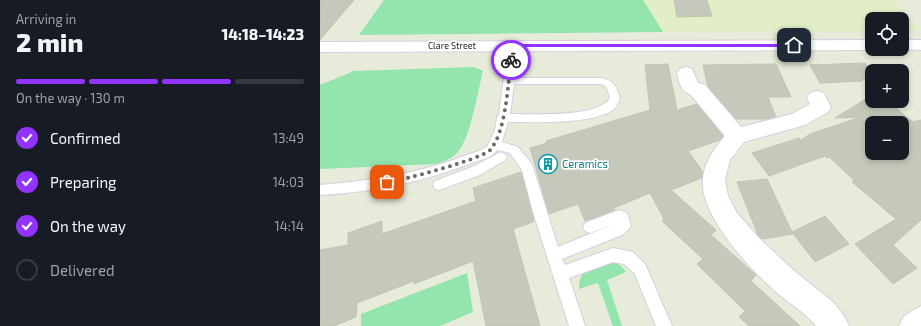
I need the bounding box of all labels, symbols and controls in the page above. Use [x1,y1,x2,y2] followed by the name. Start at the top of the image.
[16,11,76,27] text: Arriving in
[865,12,909,160] map controls
[865,12,909,56] button: locate
[222,25,304,43] text: 14:18–14:23
[16,26,83,57] text: 2 min
[777,28,811,62] pin
[783,34,805,56] icon: home
[428,40,477,51] street label: Clare Street
[491,40,531,80] courier
[500,49,522,71] icon: bike
[865,64,909,108] button: +
[16,90,125,106] text: On the way · 130 m
[865,116,909,160] button: −
[16,127,38,149] icon: check
[50,129,121,147] text: Confirmed
[273,130,304,146] text: 13:49
[537,153,559,175] building icon: Ceramics
[562,157,608,170] place label: Ceramics
[370,165,404,199] pin
[16,171,38,193] icon: check
[376,171,398,193] icon: bag
[50,173,116,191] text: Preparing
[273,174,304,190] text: 14:03
[16,215,38,237] icon: check
[50,217,126,235] text: On the way
[275,218,304,234] text: 14:14
[50,261,115,279] text: Delivered

